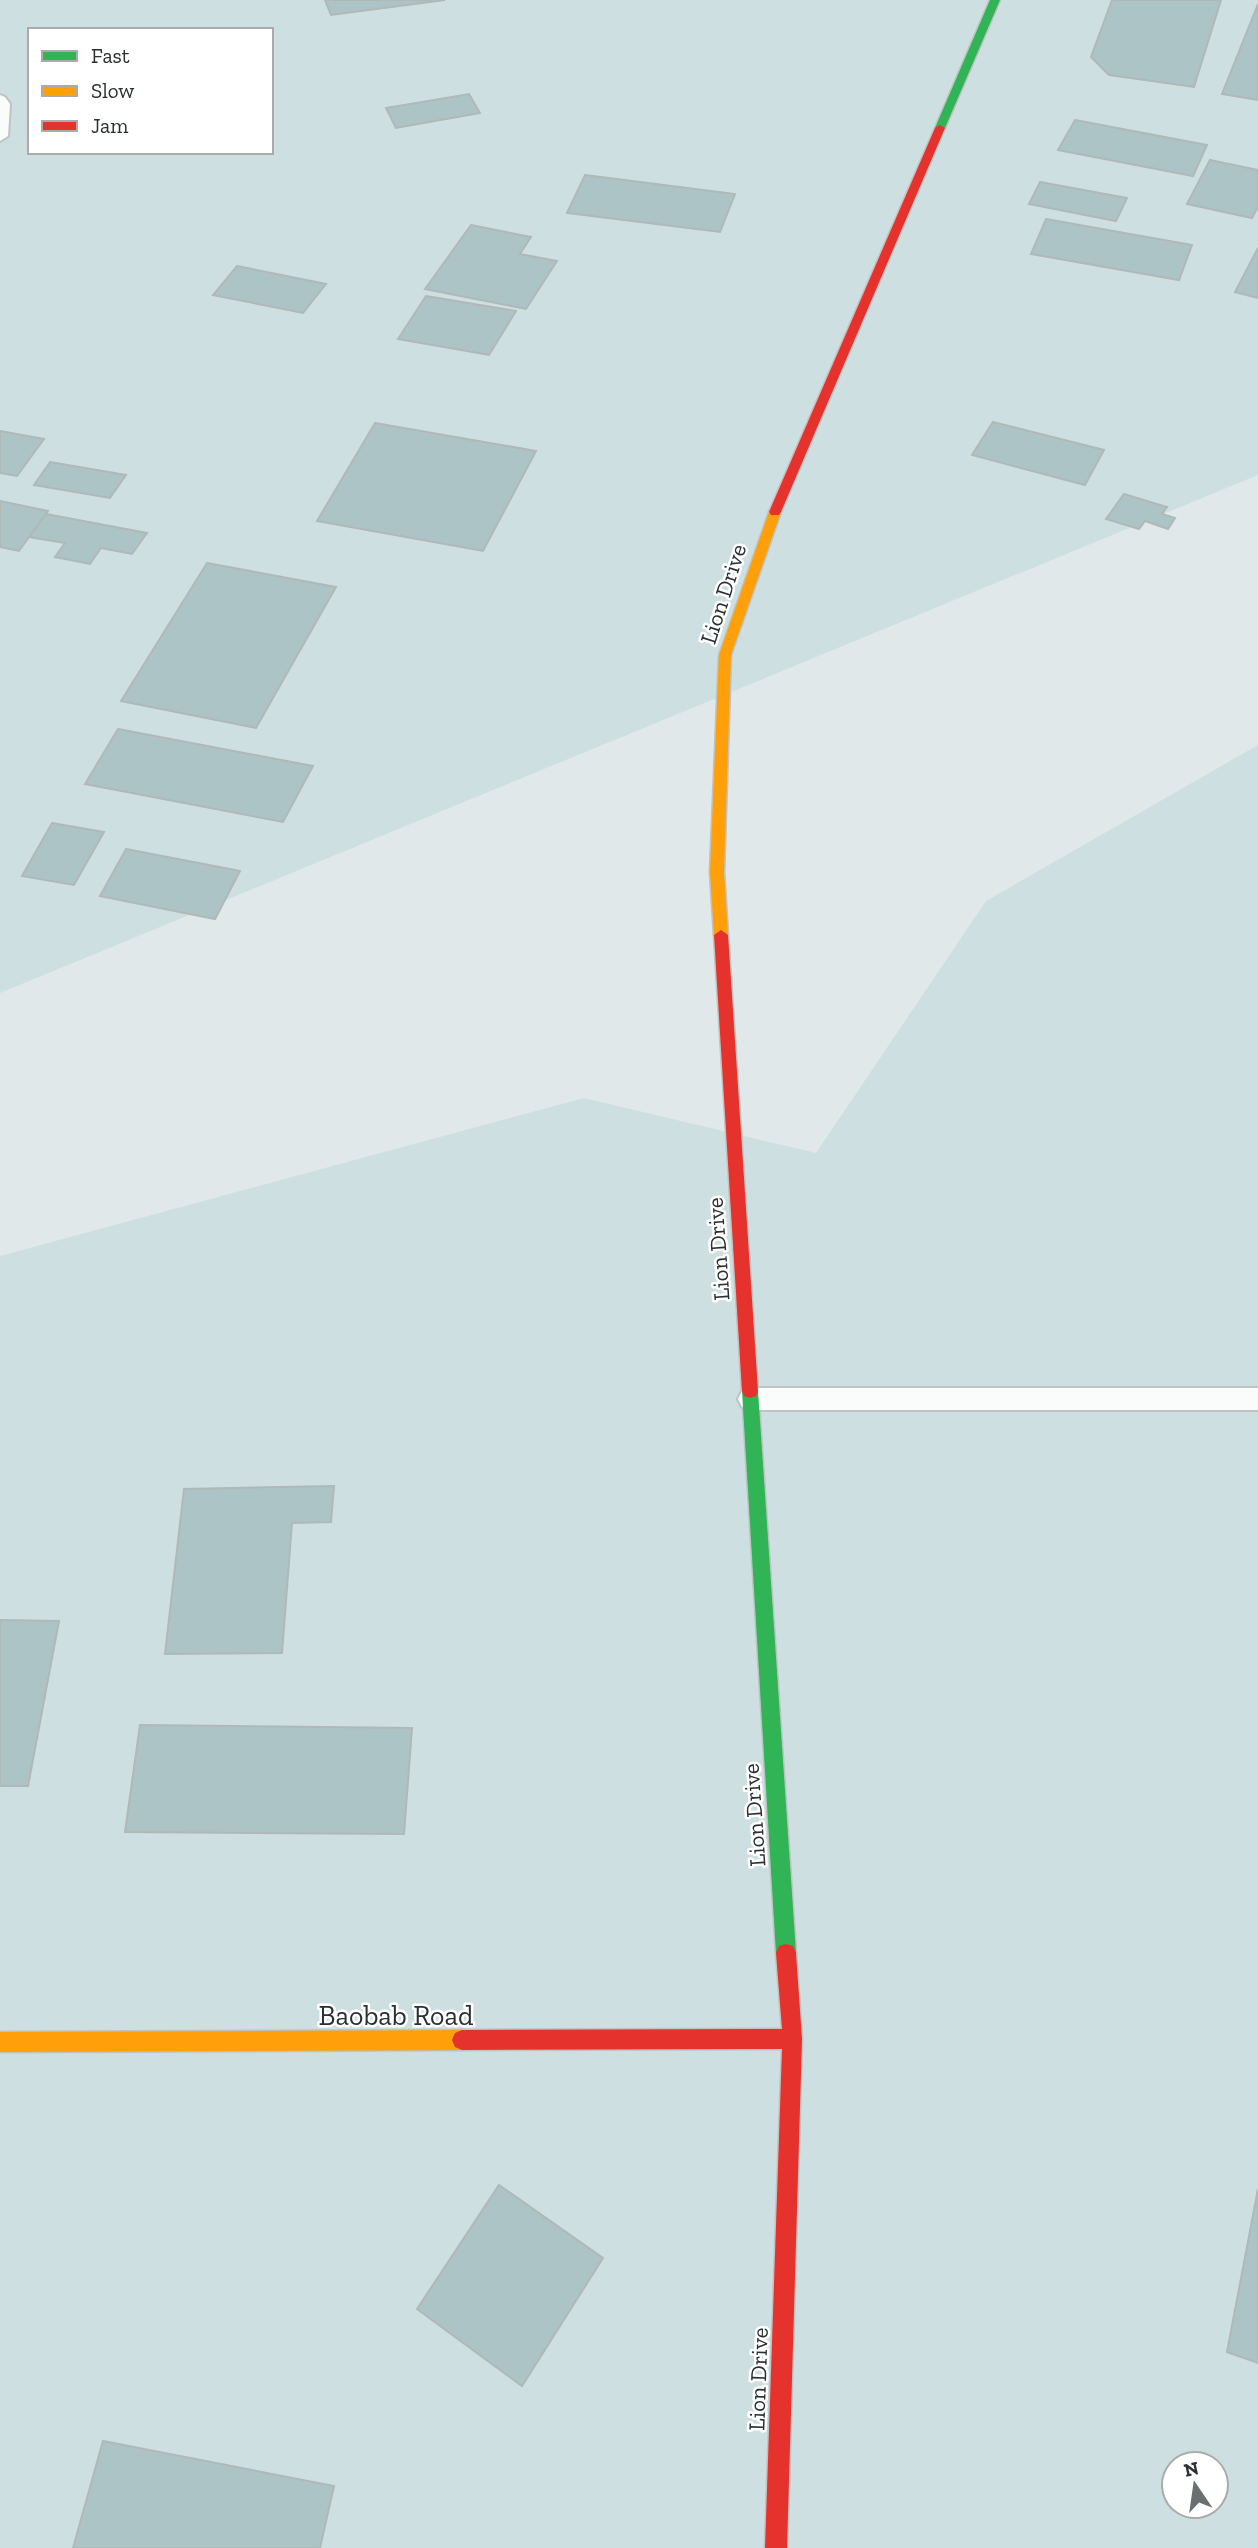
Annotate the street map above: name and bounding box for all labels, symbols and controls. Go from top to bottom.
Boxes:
legend [28,28,273,154]
text: Fast [91,43,130,68]
text: Slow [91,78,134,103]
text: Jam [91,113,128,138]
street label: Lion Drive [694,541,752,647]
street label: Lion Drive [700,1196,736,1302]
street label: Lion Drive [736,1762,772,1868]
street label: Baobab Road [319,1999,473,2032]
street label: Lion Drive [742,2327,774,2431]
north arrow [1160,2450,1230,2520]
text: N [1182,2456,1201,2482]

